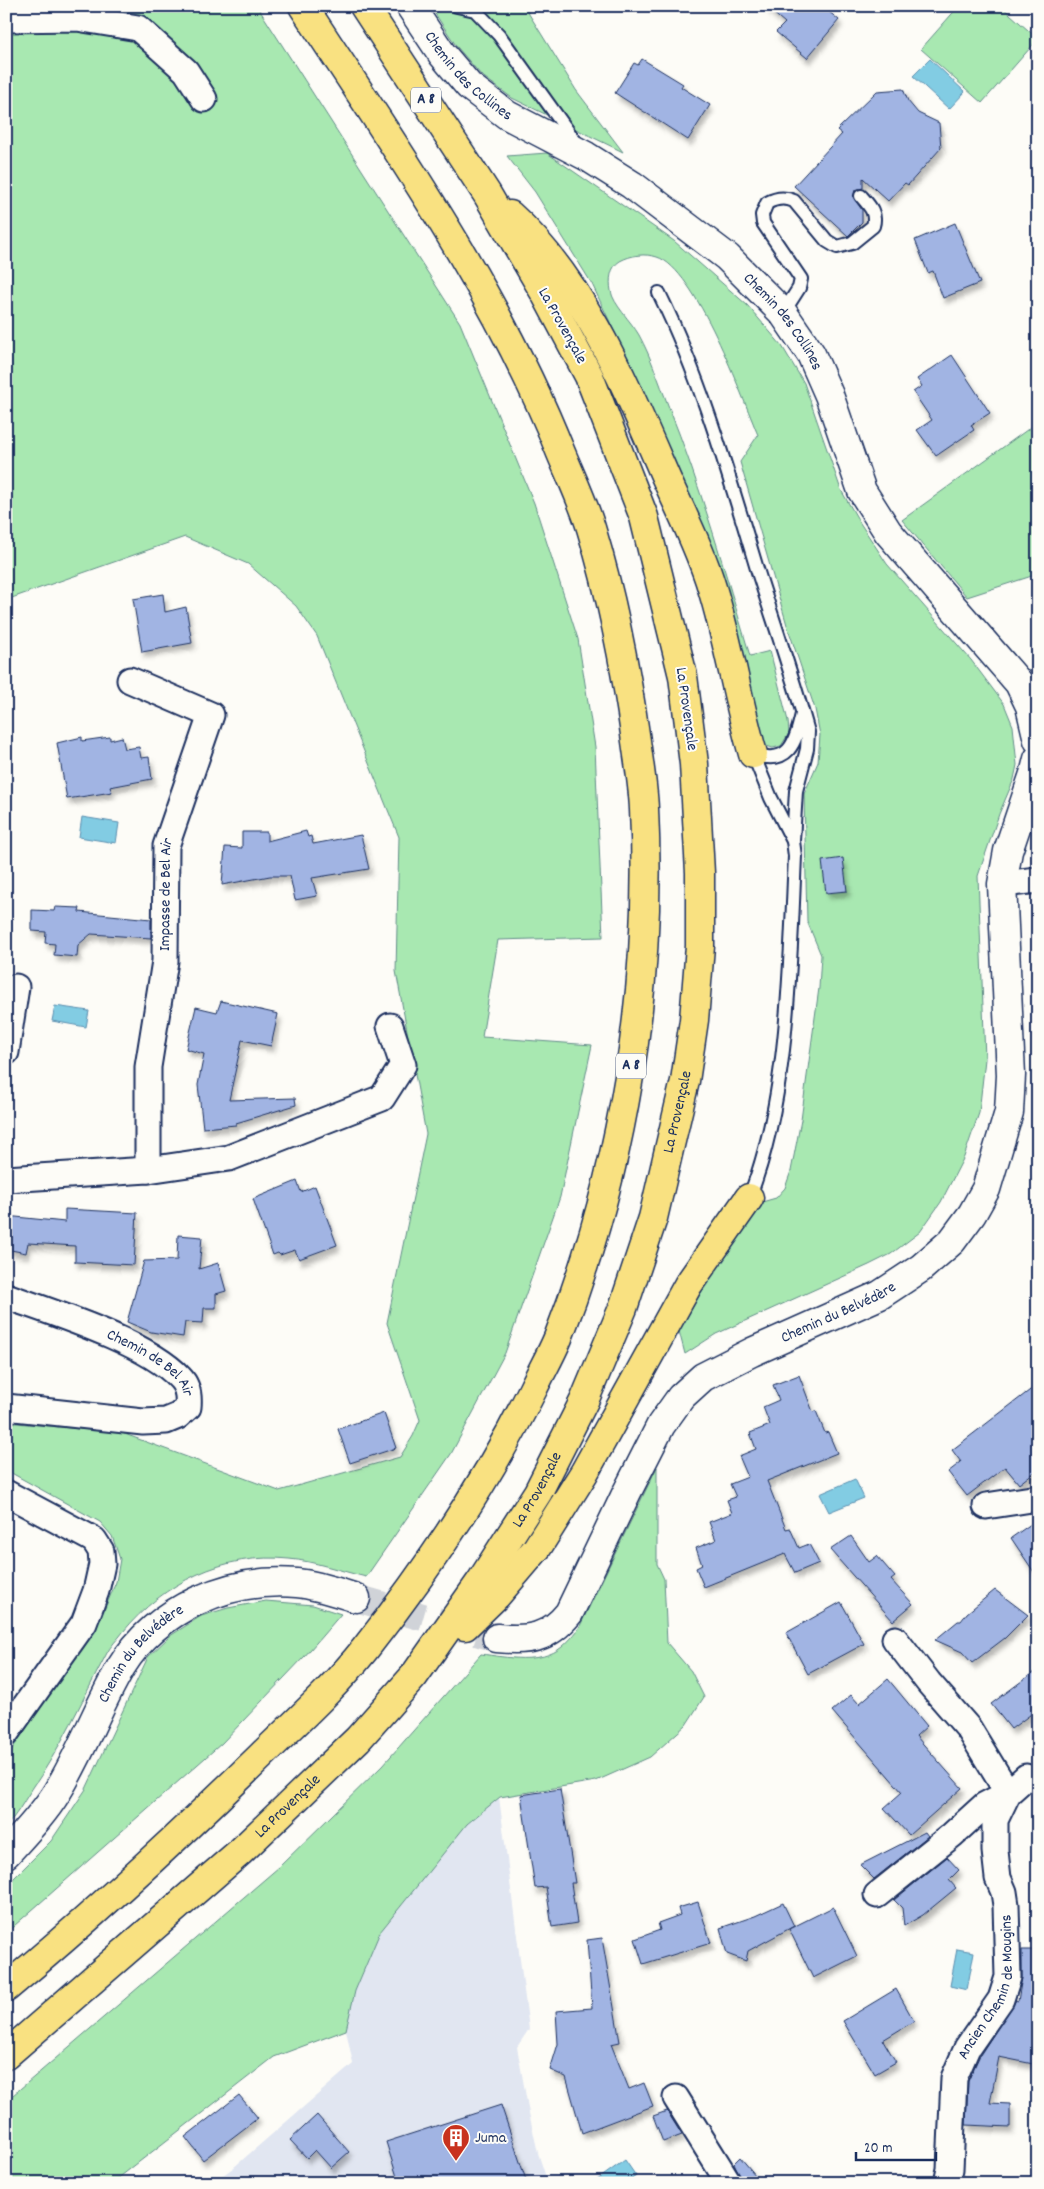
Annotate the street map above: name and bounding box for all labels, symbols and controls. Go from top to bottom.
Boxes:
street label: Chemin des Collines [418,27,516,127]
road number: A 8 [411,88,441,112]
street label: Chemin des Collines [738,268,828,374]
street label: La Provençale [532,284,592,368]
street label: La Provençale [669,666,703,752]
street label: Impasse de Bel Air [154,835,179,951]
road number: A 8 [616,1054,646,1078]
street label: La Provençale [657,1069,698,1155]
street label: Chemin du Belvédère [777,1276,901,1349]
street label: Chemin de Bel Air [103,1323,199,1398]
street label: La Provençale [507,1448,568,1532]
street label: Chemin du Belvédère [92,1599,188,1707]
street label: La Provençale [250,1769,326,1844]
street label: Ancien Chemin de Mougins [952,1914,1020,2063]
building icon: Juma [441,2123,471,2162]
place label: Juma [475,2127,507,2150]
scale bar [856,2129,936,2161]
text: 20 m [864,2138,892,2160]

